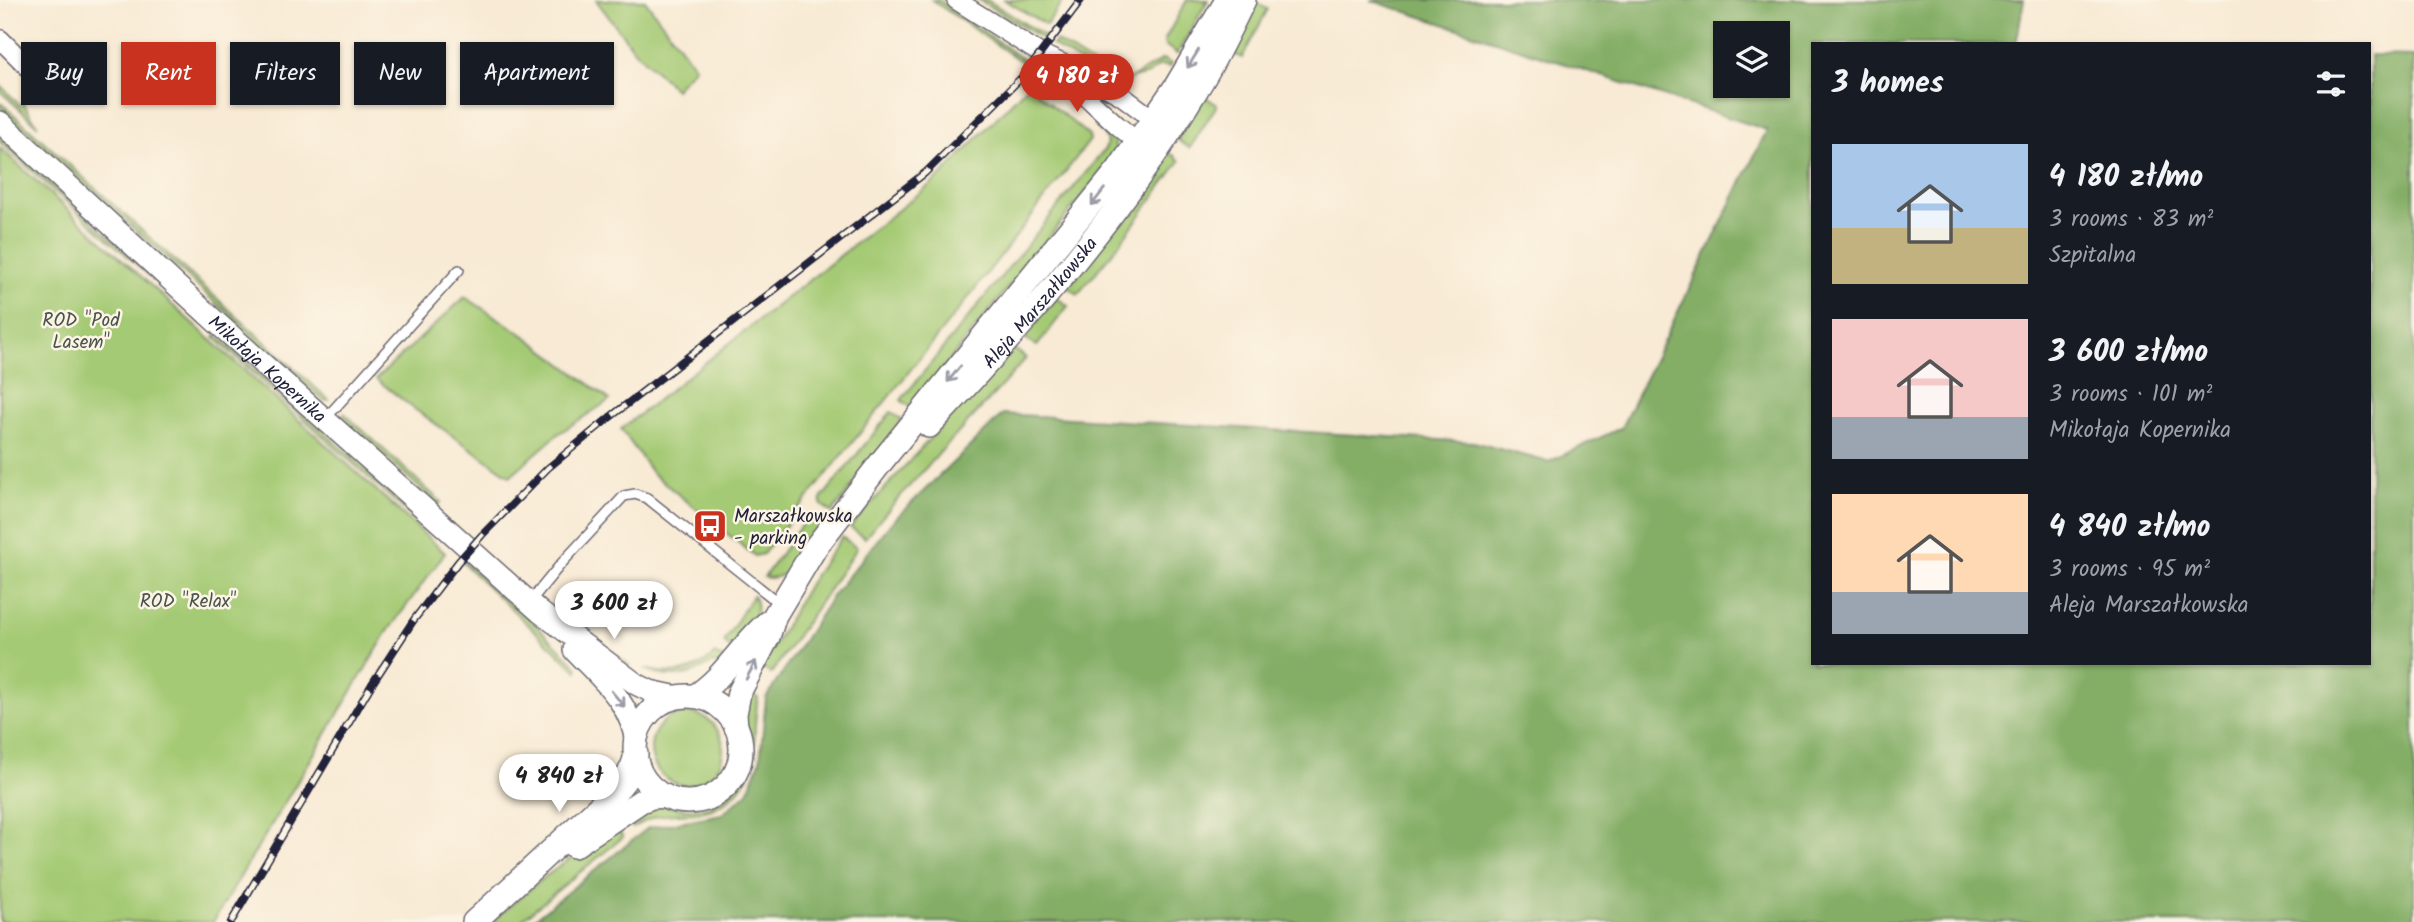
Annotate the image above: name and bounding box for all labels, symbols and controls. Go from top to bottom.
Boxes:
map controls [1713,21,1790,98]
button: layers [1713,21,1790,98]
chip: Buy [21,42,107,105]
chip: Rent [121,42,216,105]
chip: Filters [230,42,340,105]
chip: New [354,42,446,105]
chip: Apartment [460,42,614,105]
one-way arrow [1185,49,1200,68]
pin: 4 180 zł [1005,54,1149,114]
text: 4 180 zł [1036,59,1118,95]
text: 3 homes [1832,60,1944,108]
icon: filters [2312,65,2350,103]
text: 4 180 zł/mo [2049,154,2203,202]
icon: home [1888,172,1972,256]
one-way arrow [1090,188,1105,206]
text: 3 rooms · 83 m² [2049,202,2213,238]
street label: Aleja Marszałkowska [976,231,1106,376]
text: Szpitalna [2049,238,2136,274]
park label: ROD "Pod Lasem" [42,306,120,358]
street label: Mikołaja Kopernika [200,309,333,431]
text: 3 600 zł/mo [2049,329,2208,377]
icon: home [1888,347,1972,431]
one-way arrow [946,364,962,382]
text: 3 rooms · 101 m² [2049,377,2212,413]
text: Mikołaja Kopernika [2049,413,2231,449]
place label: Marszałkowska - parking [734,502,853,554]
text: 4 840 zł/mo [2049,504,2211,552]
bus stop icon: Marszałkowska - parking [691,507,729,545]
icon: home [1888,522,1972,606]
text: 3 rooms · 95 m² [2049,552,2210,588]
pin: 3 600 zł [542,582,686,641]
text: 3 600 zł [571,586,657,622]
park label: ROD "Relax" [140,587,236,617]
text: Aleja Marszałkowska [2049,588,2248,624]
one-way arrow [744,661,758,681]
one-way arrow [611,690,626,708]
pin: 4 840 zł [487,754,631,814]
text: 4 840 zł [515,759,603,795]

